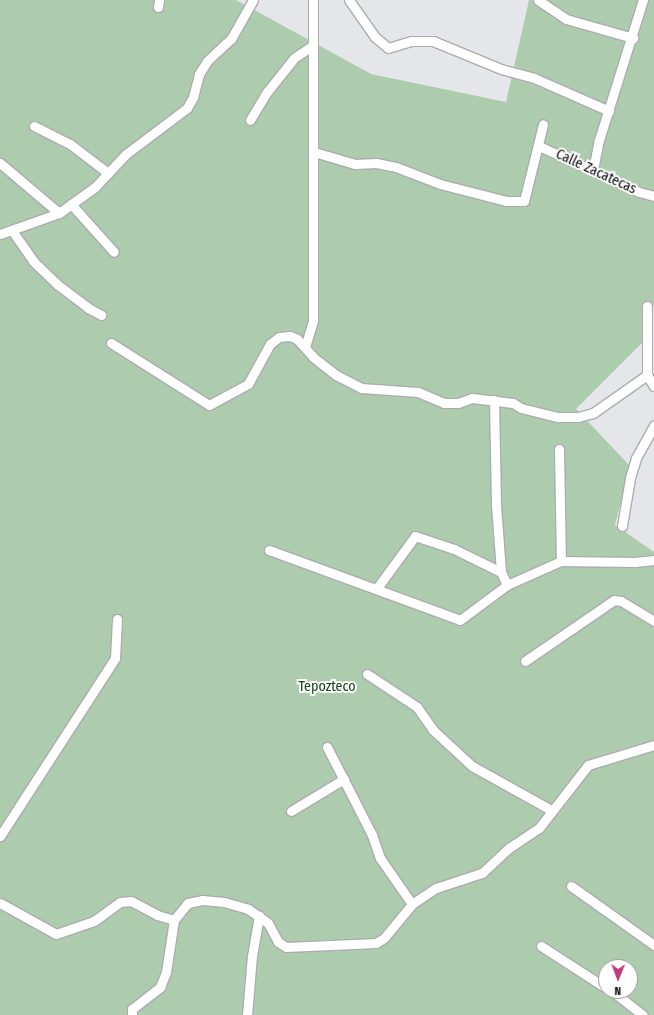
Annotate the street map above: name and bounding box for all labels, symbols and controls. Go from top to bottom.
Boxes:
street label: Calle Zacatecas [553,146,639,198]
park label: Tepozteco [298,679,356,695]
north arrow [598,959,638,999]
text: N [614,984,621,997]

